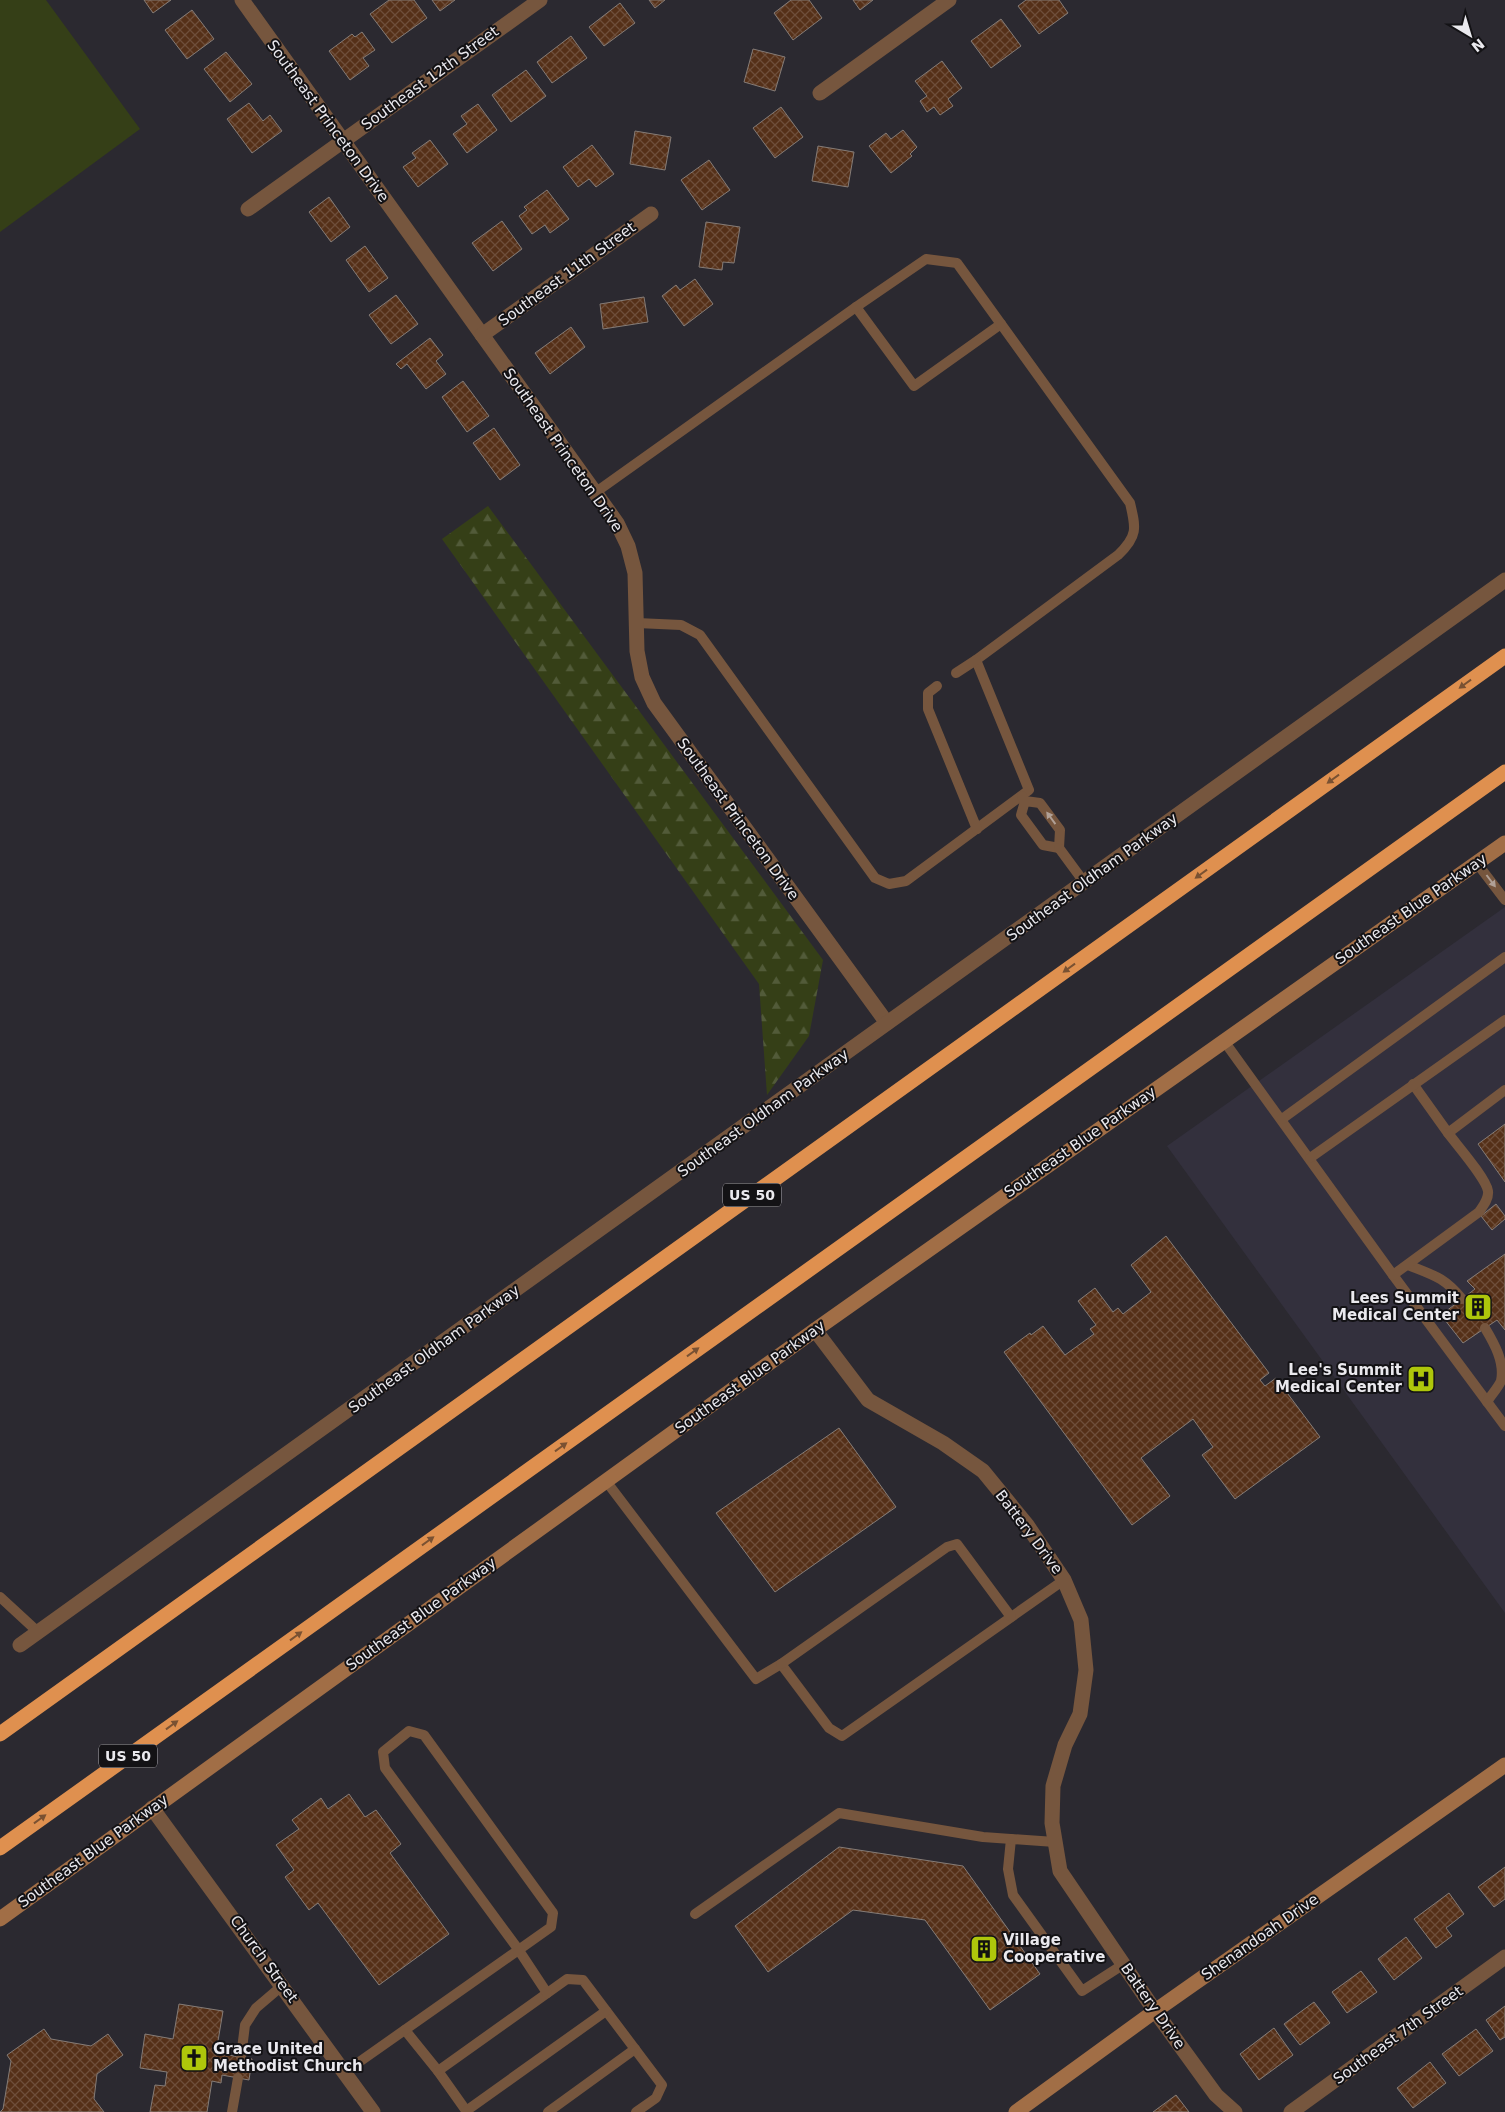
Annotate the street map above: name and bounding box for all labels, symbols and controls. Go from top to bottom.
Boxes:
north arrow [1445,10,1495,60]
street label: Southeast 12th Street [358,22,502,134]
text: N [1468,35,1488,55]
street label: Southeast Princeton Drive [263,36,393,206]
street label: Southeast 11th Street [495,218,639,330]
street label: Southeast Princeton Drive [499,365,627,535]
one-way arrow [1458,679,1472,689]
street label: Southeast Princeton Drive [673,734,803,904]
one-way arrow [1326,774,1340,784]
street label: Southeast Oldham Parkway [1003,809,1181,945]
one-way arrow [1046,811,1056,824]
street label: Southeast Blue Parkway [1332,850,1490,968]
one-way arrow [1195,868,1208,879]
one-way arrow [1485,874,1496,887]
one-way arrow [1062,963,1076,973]
street label: Southeast Oldham Parkway [674,1045,852,1181]
street label: Southeast Blue Parkway [1001,1083,1159,1201]
road number: US 50 [723,1184,781,1206]
street label: Southeast Oldham Parkway [345,1281,523,1417]
place label: Lees Summit Medical Center [1332,1289,1460,1324]
building icon: Lees Summit Medical Center [1463,1292,1493,1322]
street label: Southeast Blue Parkway [671,1316,829,1438]
one-way arrow [686,1347,699,1358]
place label: Lee's Summit Medical Center [1275,1361,1403,1396]
hospital icon: Lee's Summit Medical Center [1406,1364,1436,1394]
one-way arrow [554,1442,568,1452]
street label: Battery Drive [992,1487,1066,1577]
one-way arrow [422,1537,435,1547]
street label: Southeast Blue Parkway [342,1553,500,1675]
one-way arrow [289,1631,303,1641]
one-way arrow [165,1720,179,1730]
road number: US 50 [99,1744,157,1768]
street label: Southeast Blue Parkway [14,1790,172,1912]
one-way arrow [33,1814,46,1825]
street label: Shenandoah Drive [1198,1890,1322,1984]
street label: Church Street [226,1912,302,2006]
place label: Village Cooperative [1003,1931,1105,1966]
building icon: Village Cooperative [969,1934,999,1964]
street label: Battery Drive [1117,1960,1189,2052]
street label: Southeast 7th Street [1330,1982,1466,2088]
place label: Grace United Methodist Church [213,2040,363,2075]
church icon: Grace United Methodist Church [179,2043,209,2073]

